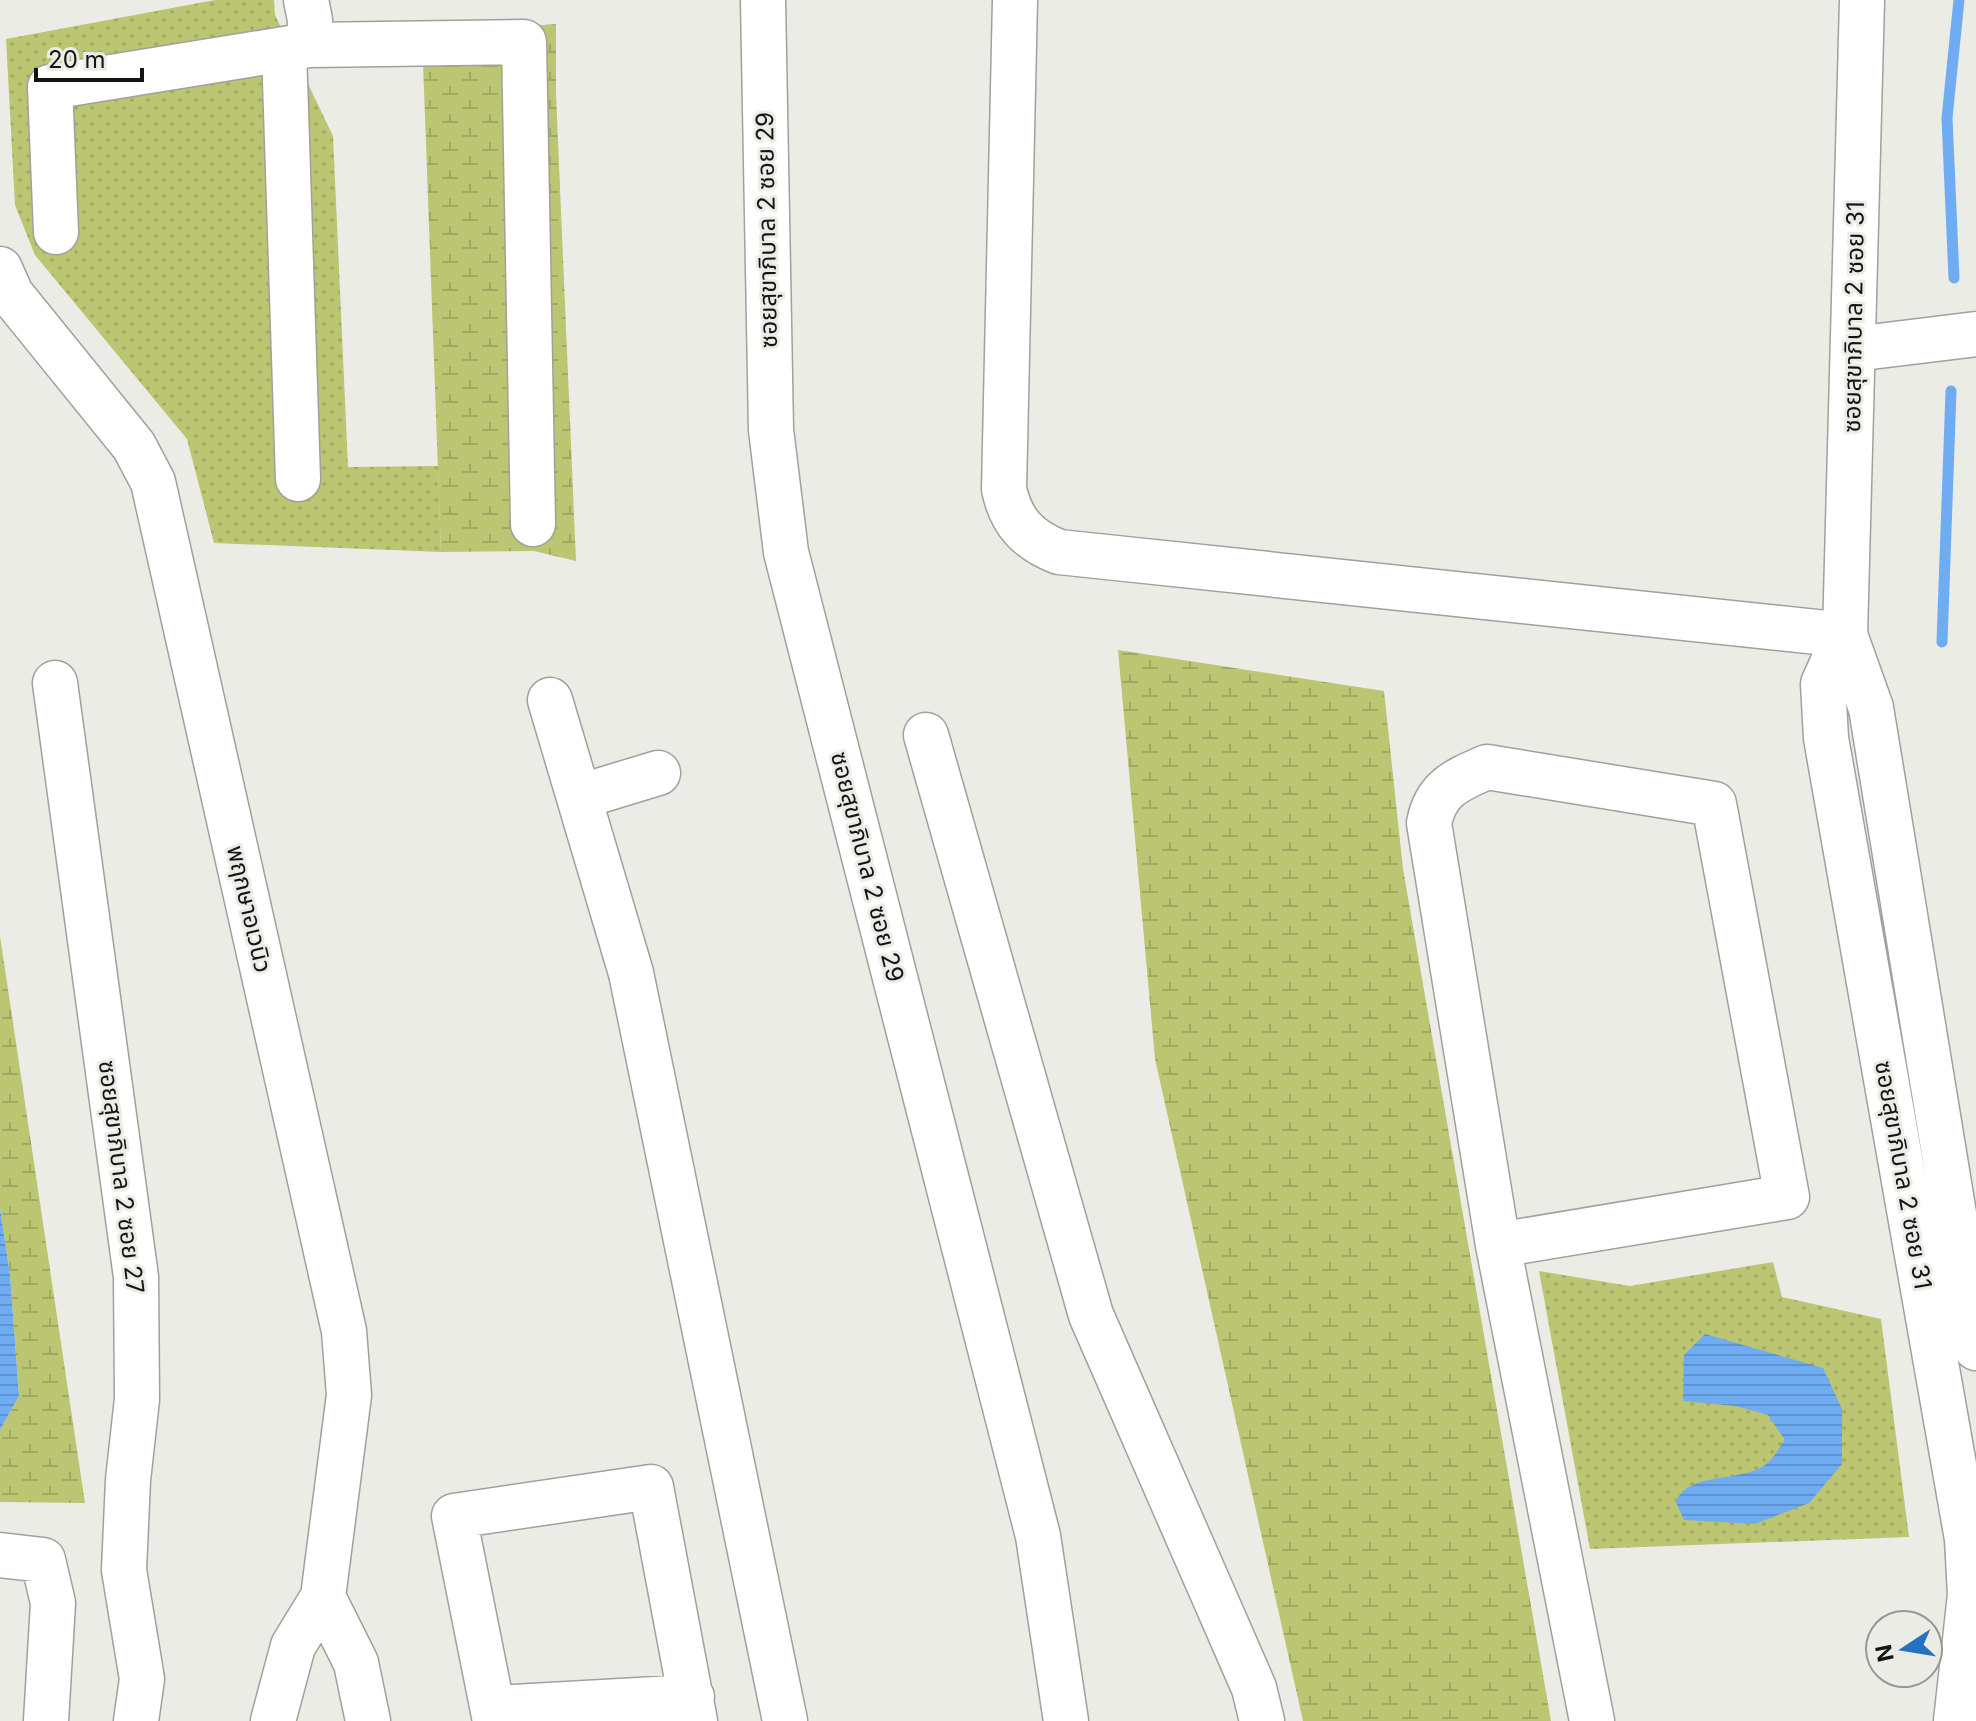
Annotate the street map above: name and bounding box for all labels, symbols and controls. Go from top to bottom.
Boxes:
scale bar [36,32,142,82]
text: 20 m [48,45,106,74]
street label: ซอยสุขาภิบาล 2 ซอย 29 [750,112,784,348]
street label: ซอยสุขาภิบาล 2 ซอย 31 [1837,201,1871,433]
street label: ซอยสุขาภิบาล 2 ซอย 29 [824,749,910,985]
street label: พฤกษาอเวนิว [221,842,278,975]
street label: ซอยสุขาภิบาล 2 ซอย 27 [92,1059,150,1295]
street label: ซอยสุขาภิบาล 2 ซอย 31 [1868,1059,1938,1291]
north arrow [1864,1609,1944,1689]
text: N [1870,1642,1899,1664]

